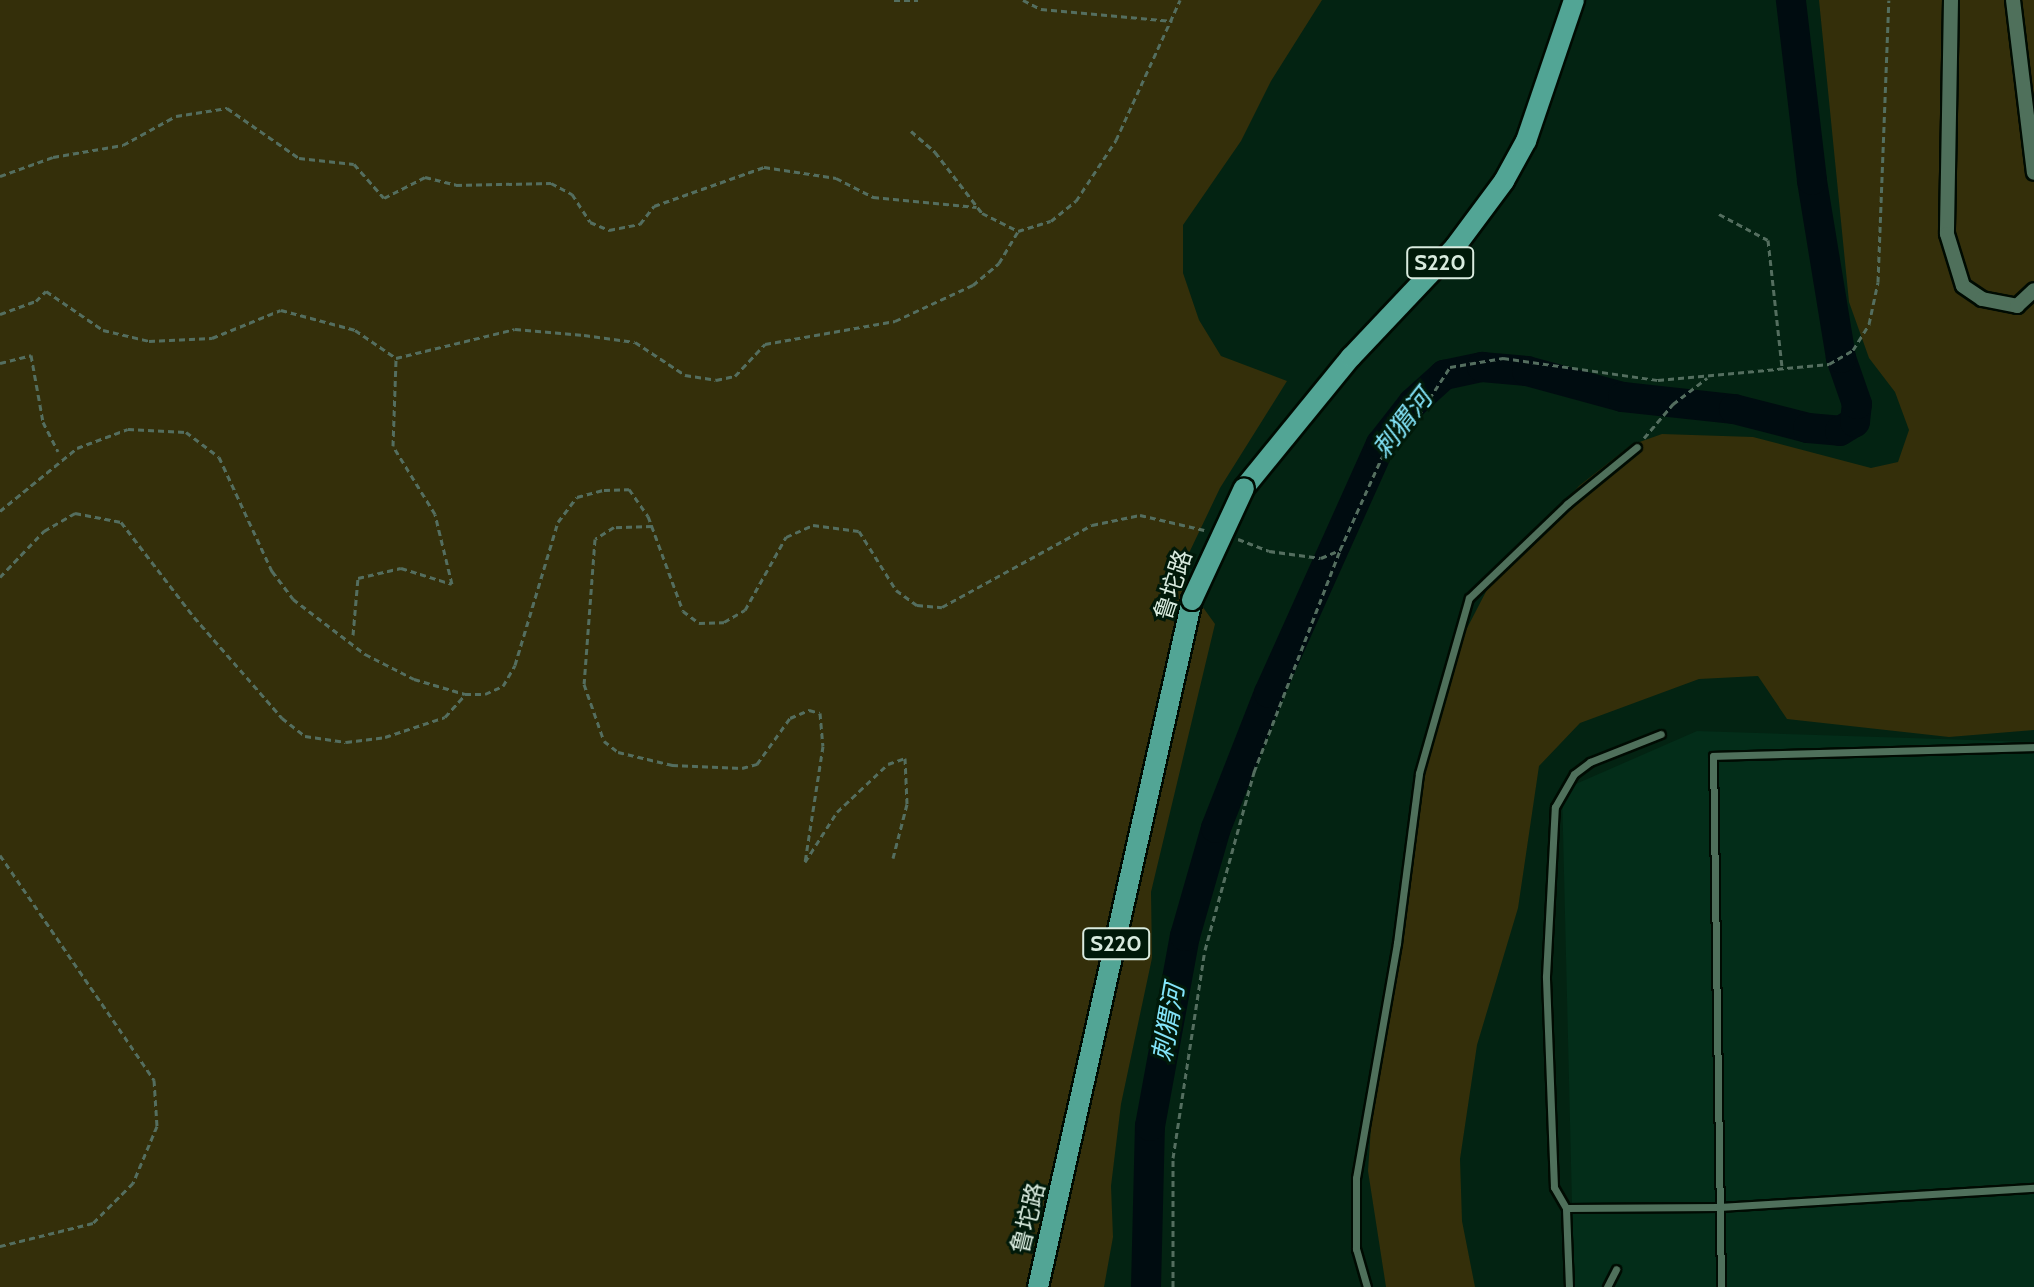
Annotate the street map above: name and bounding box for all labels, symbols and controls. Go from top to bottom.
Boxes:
road number: S220 [1406,245,1474,281]
water label: 刺猬河 [1367,384,1439,464]
street label: 鲁坨路 [1148,546,1198,624]
road number: S220 [1082,926,1150,962]
water label: 刺猬河 [1147,982,1191,1064]
street label: 鲁坨路 [1005,1180,1051,1256]

